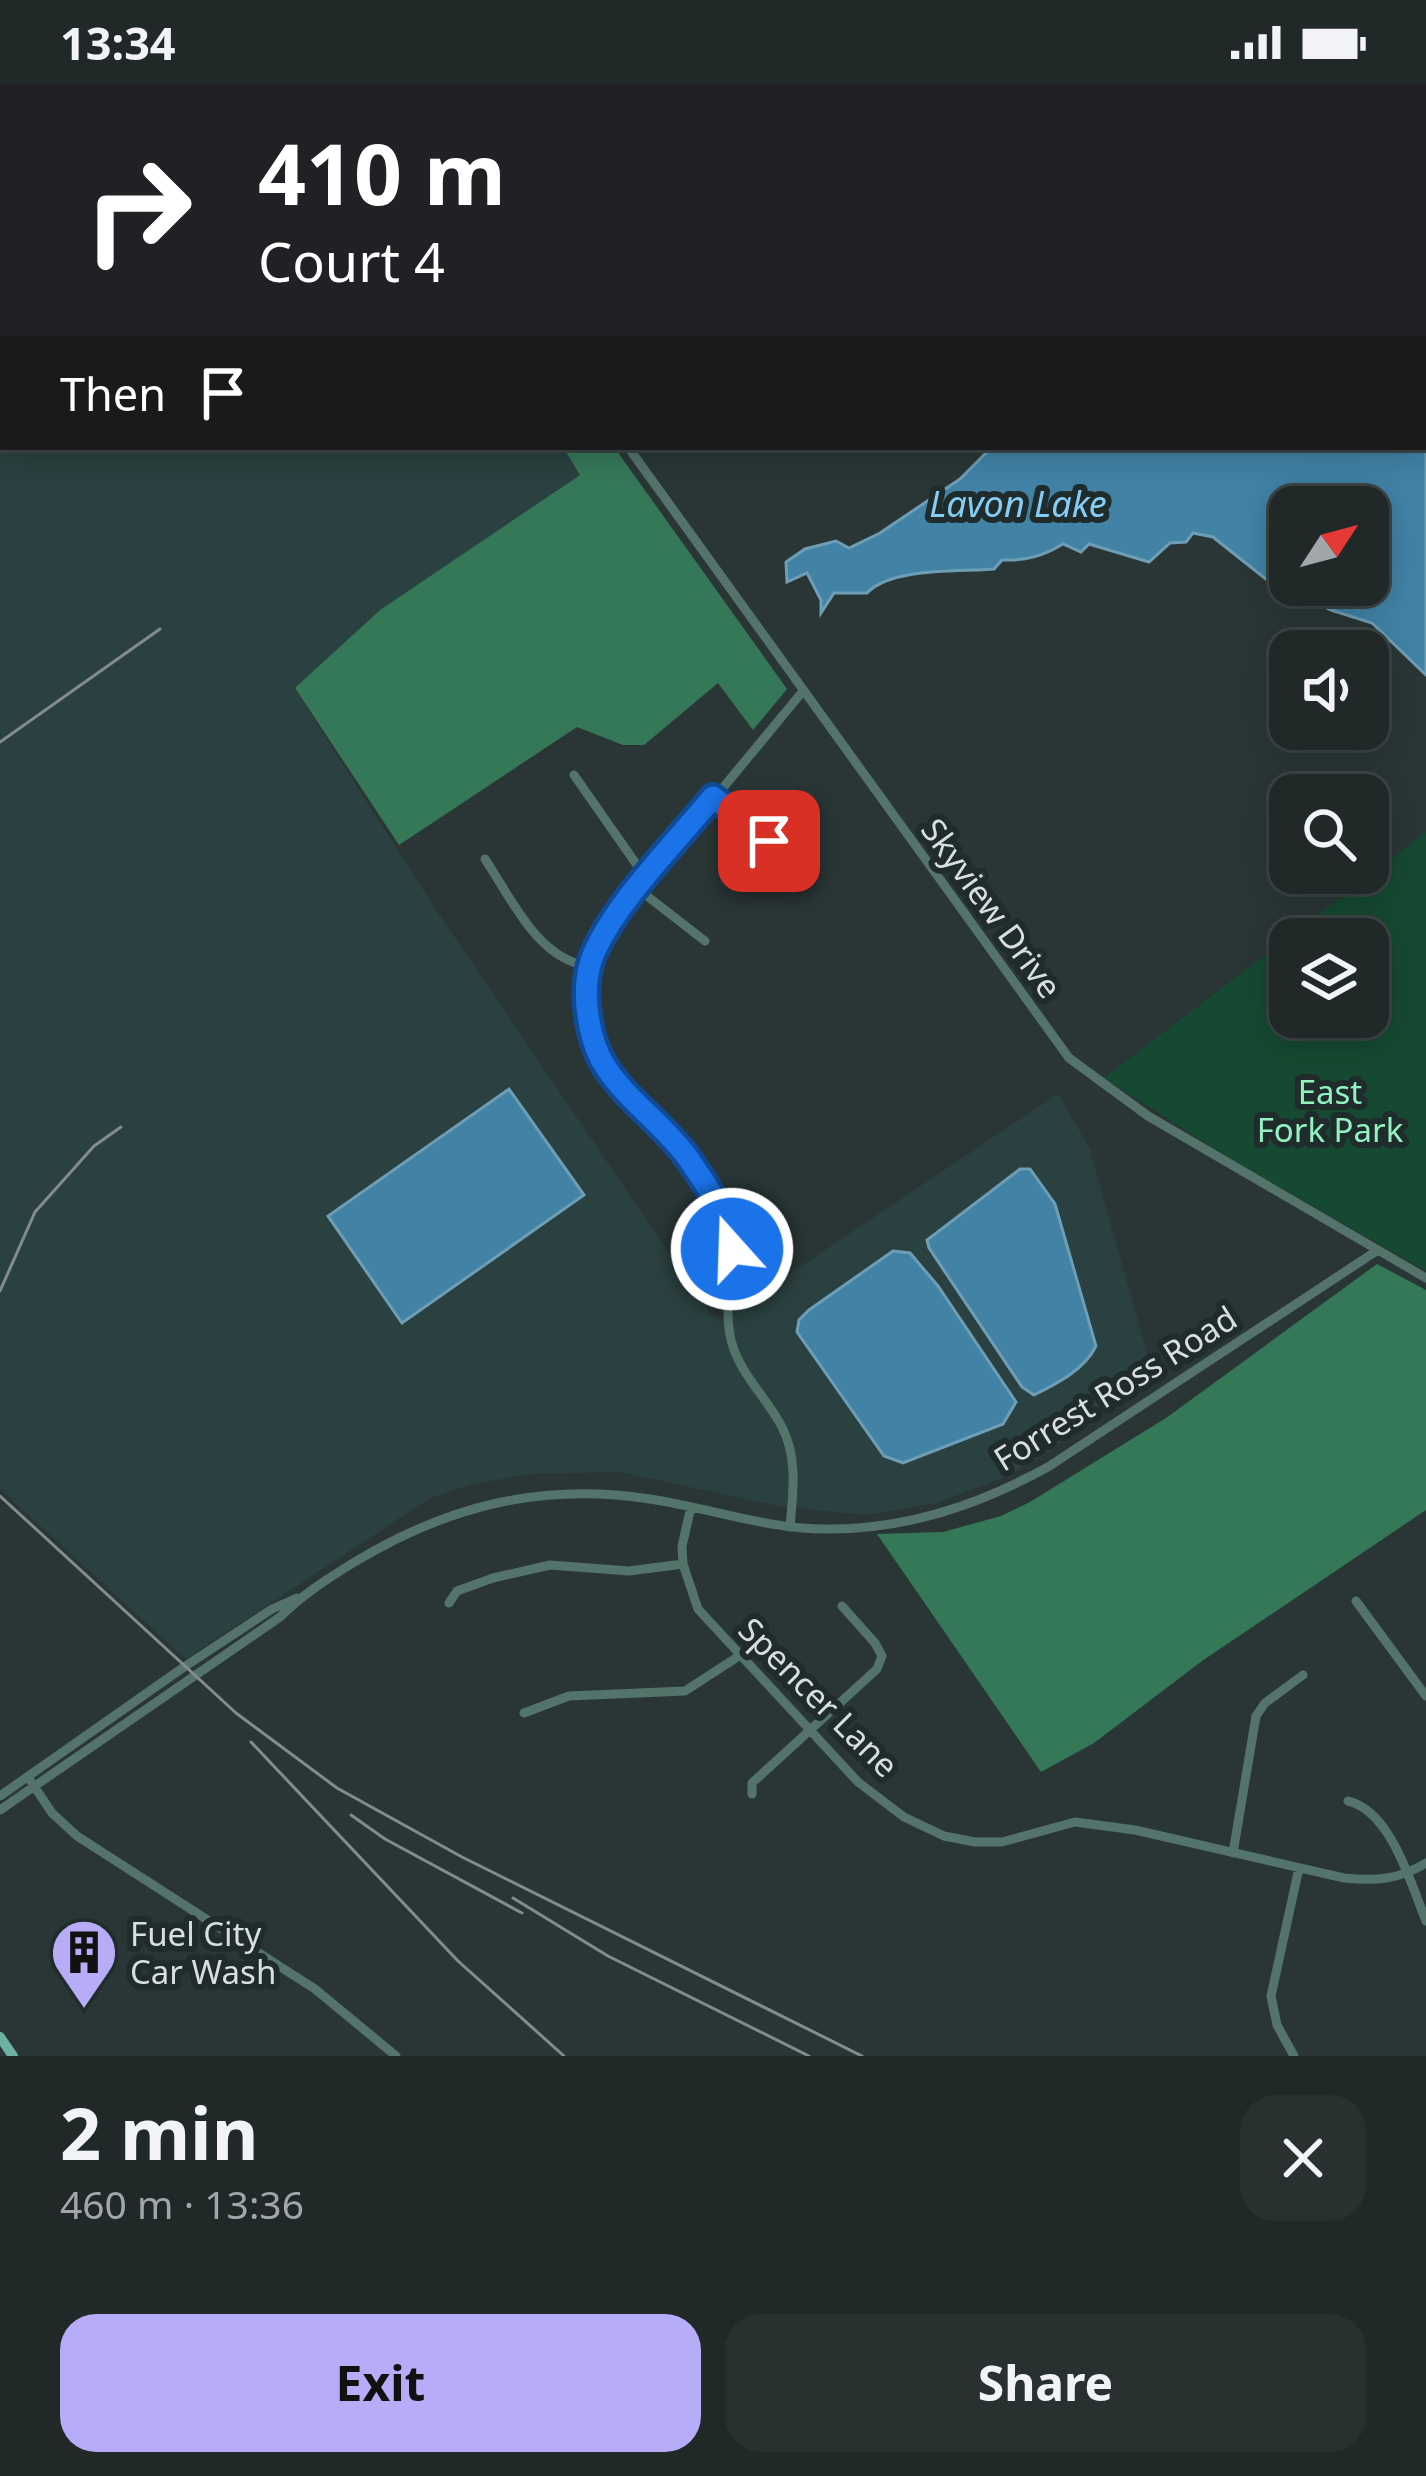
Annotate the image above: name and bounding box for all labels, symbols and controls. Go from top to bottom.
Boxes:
text: 13:34 [60,12,176,73]
text: 410 m [258,115,506,230]
icon: right [60,132,216,288]
text: Court 4 [258,224,445,298]
icon: arrive [190,360,256,426]
text: Then [60,363,166,424]
water label: Lavon Lake [929,479,1107,528]
north arrow [1269,486,1389,606]
map controls [1269,486,1389,1038]
button: sound [1269,630,1389,750]
button: search [1269,774,1389,894]
pin [718,790,820,892]
icon: arrive [736,808,802,874]
street label: Skyview Drive [912,809,1072,1007]
button: layers [1269,918,1389,1038]
park label: East Fork Park [1257,1069,1404,1152]
position arrow [669,1186,795,1312]
street label: Forrest Ross Road [985,1295,1245,1481]
street label: Spencer Lane [729,1607,909,1787]
place label: Fuel City Car Wash [130,1911,276,1994]
building icon: Fuel City Car Wash [49,1917,119,2011]
text: 2 min [60,2083,258,2181]
button: close [1240,2095,1366,2221]
text: 460 m · 13:36 [60,2177,304,2230]
button: Exit [60,2314,701,2452]
button: Share [725,2314,1366,2452]

